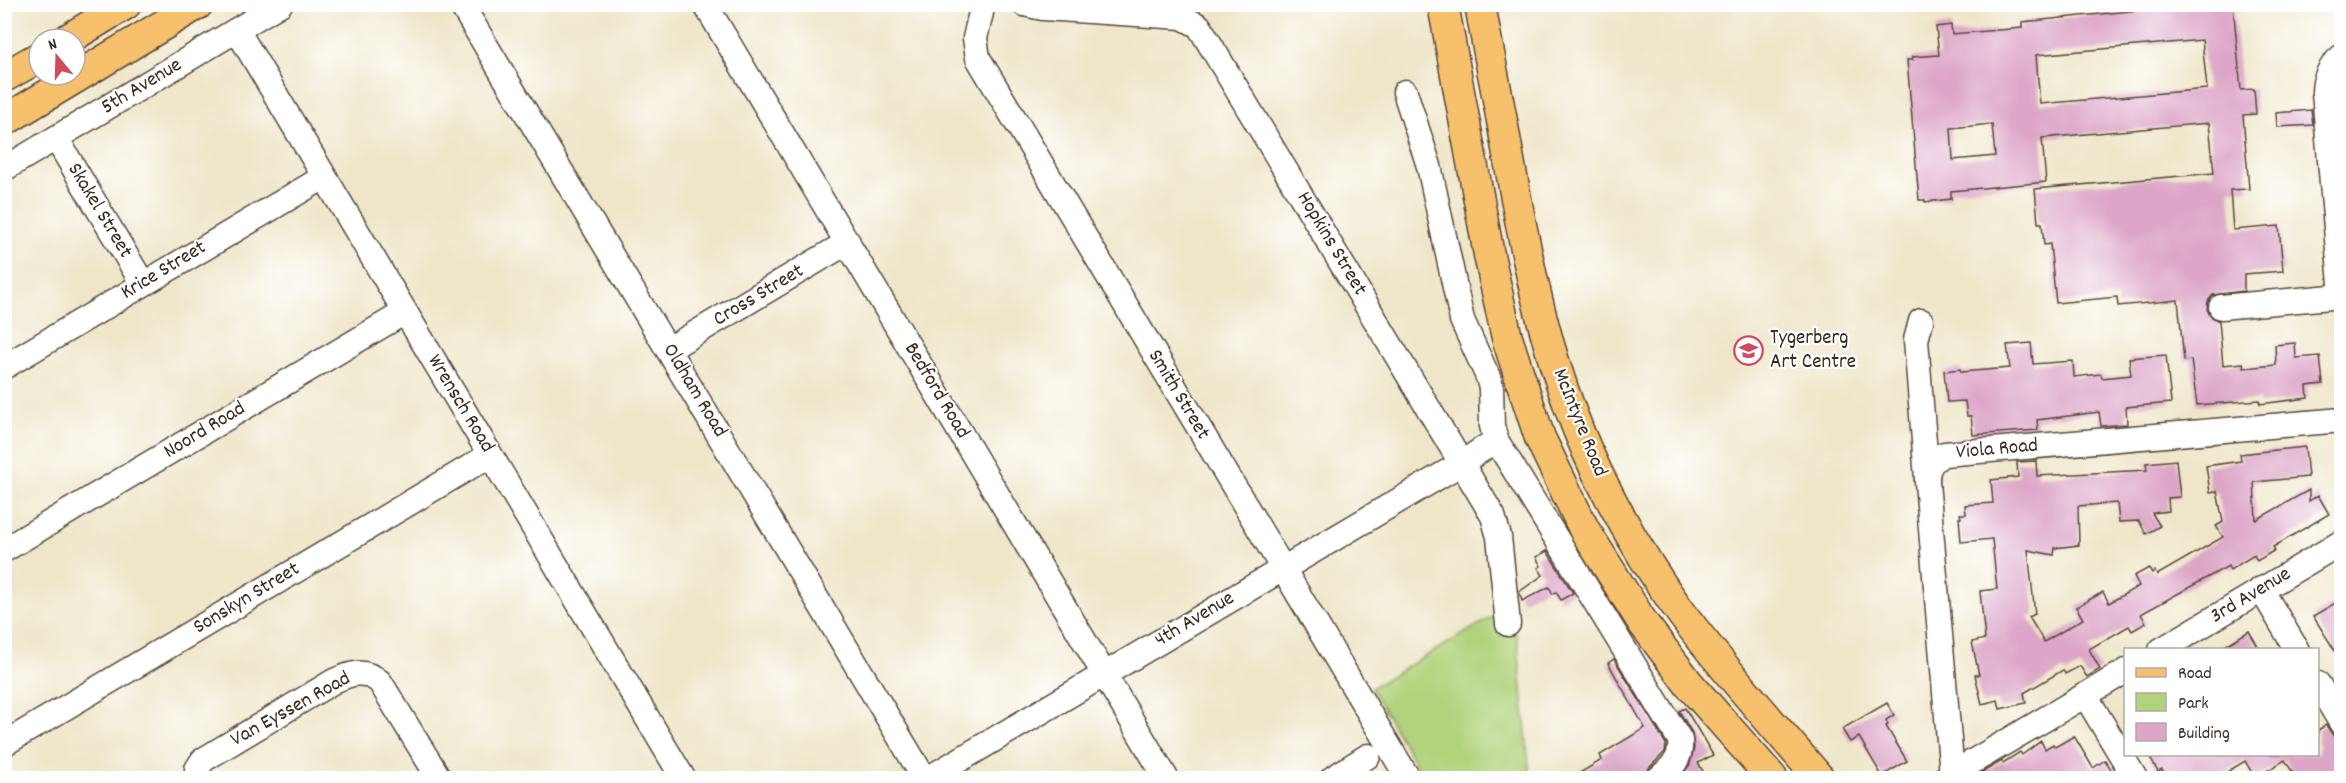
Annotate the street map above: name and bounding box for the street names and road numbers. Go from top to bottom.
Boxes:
street label: 5th Avenue [96,51,188,123]
street label: Skakel Street [59,158,139,265]
street label: Hopkins Street [1288,186,1374,302]
street label: Krice Street [116,234,213,308]
street label: Cross Street [708,257,810,335]
street label: Bedford Road [895,337,977,445]
street label: Oldham Road [654,338,734,444]
street label: Smith Street [1139,344,1217,446]
street label: Wrensch Road [419,349,501,459]
street label: McIntyre Road [1544,364,1614,482]
street label: Noord Road [158,395,252,467]
street label: Viola Road [1955,431,2039,469]
street label: Sonskyn Street [188,555,306,643]
street label: 3rd Avenue [2205,560,2297,632]
street label: 4th Avenue [1149,584,1241,656]
street label: Van Eyssen Road [225,665,357,755]

